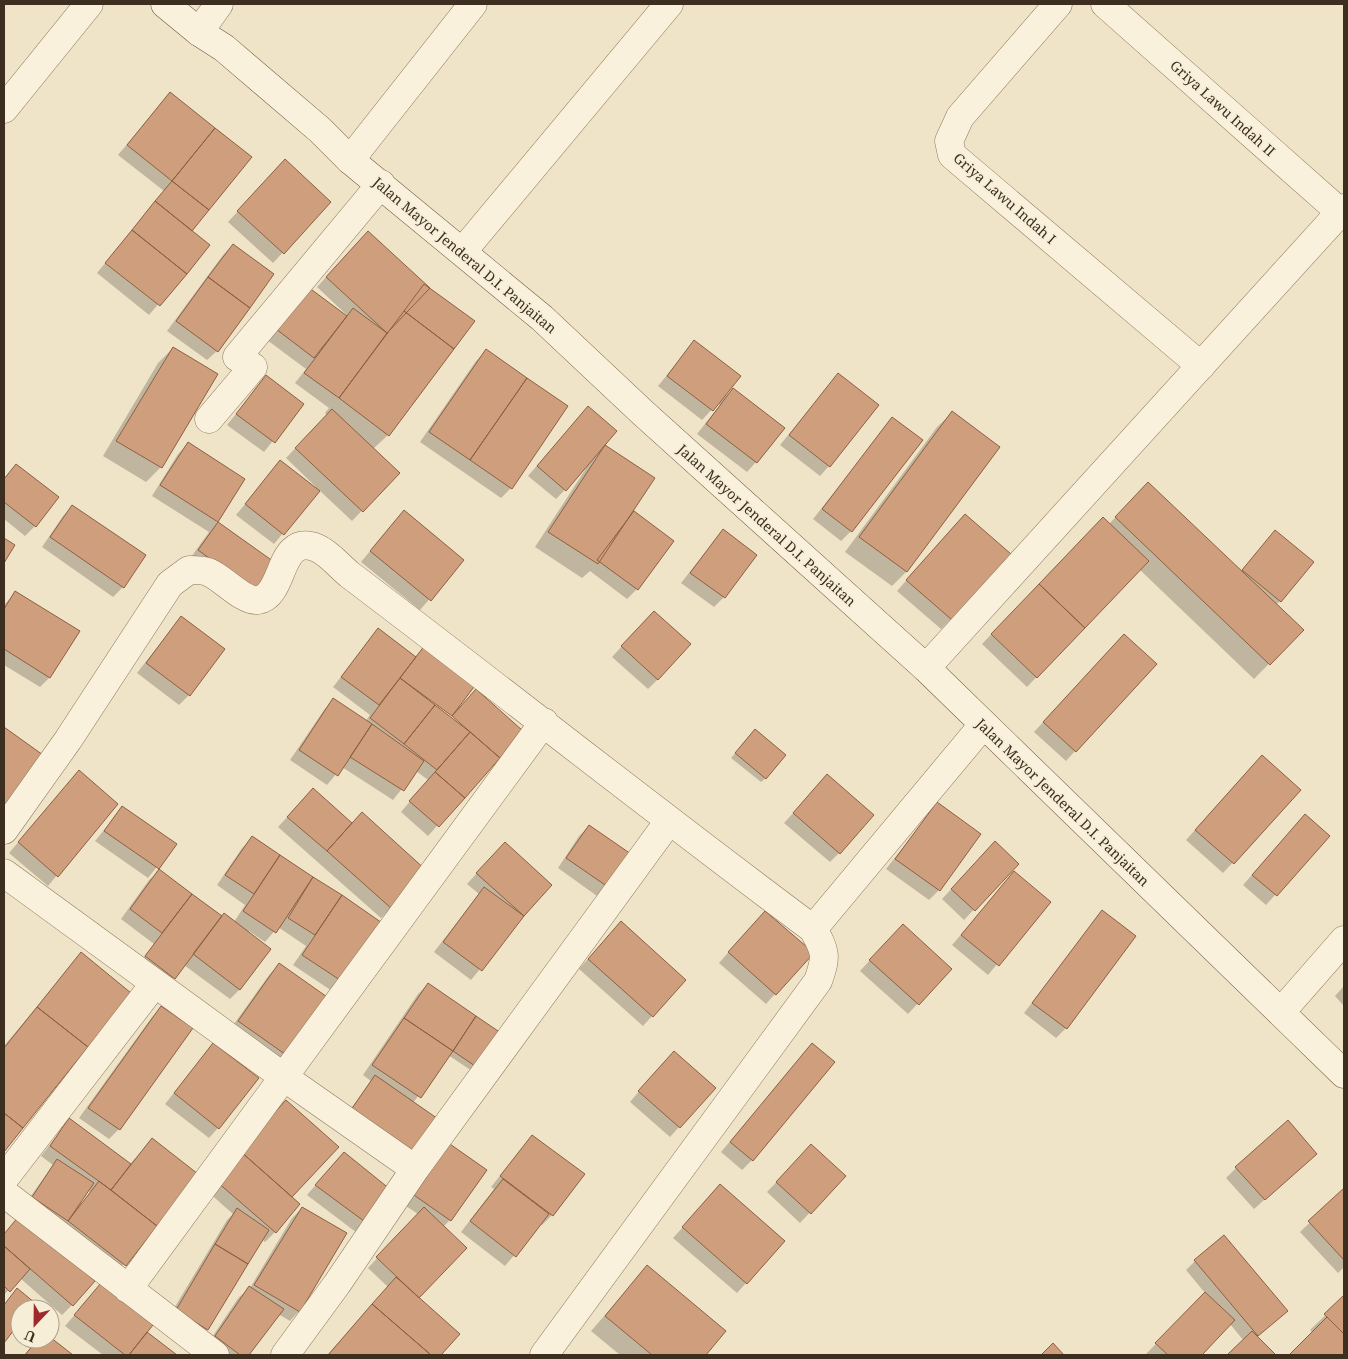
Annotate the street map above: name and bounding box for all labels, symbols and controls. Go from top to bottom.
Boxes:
street label: Griya Lawu Indah II [1166,56,1280,160]
street label: Griya Lawu Indah I [950,148,1060,248]
street label: Jalan Mayor Jenderal D.I. Panjaitan [369,172,561,337]
street label: Jalan Mayor Jenderal D.I. Panjaitan [673,439,860,610]
street label: Jalan Mayor Jenderal D.I. Panjaitan [972,713,1154,890]
north arrow [10,1299,60,1349]
text: U [21,1326,38,1347]

